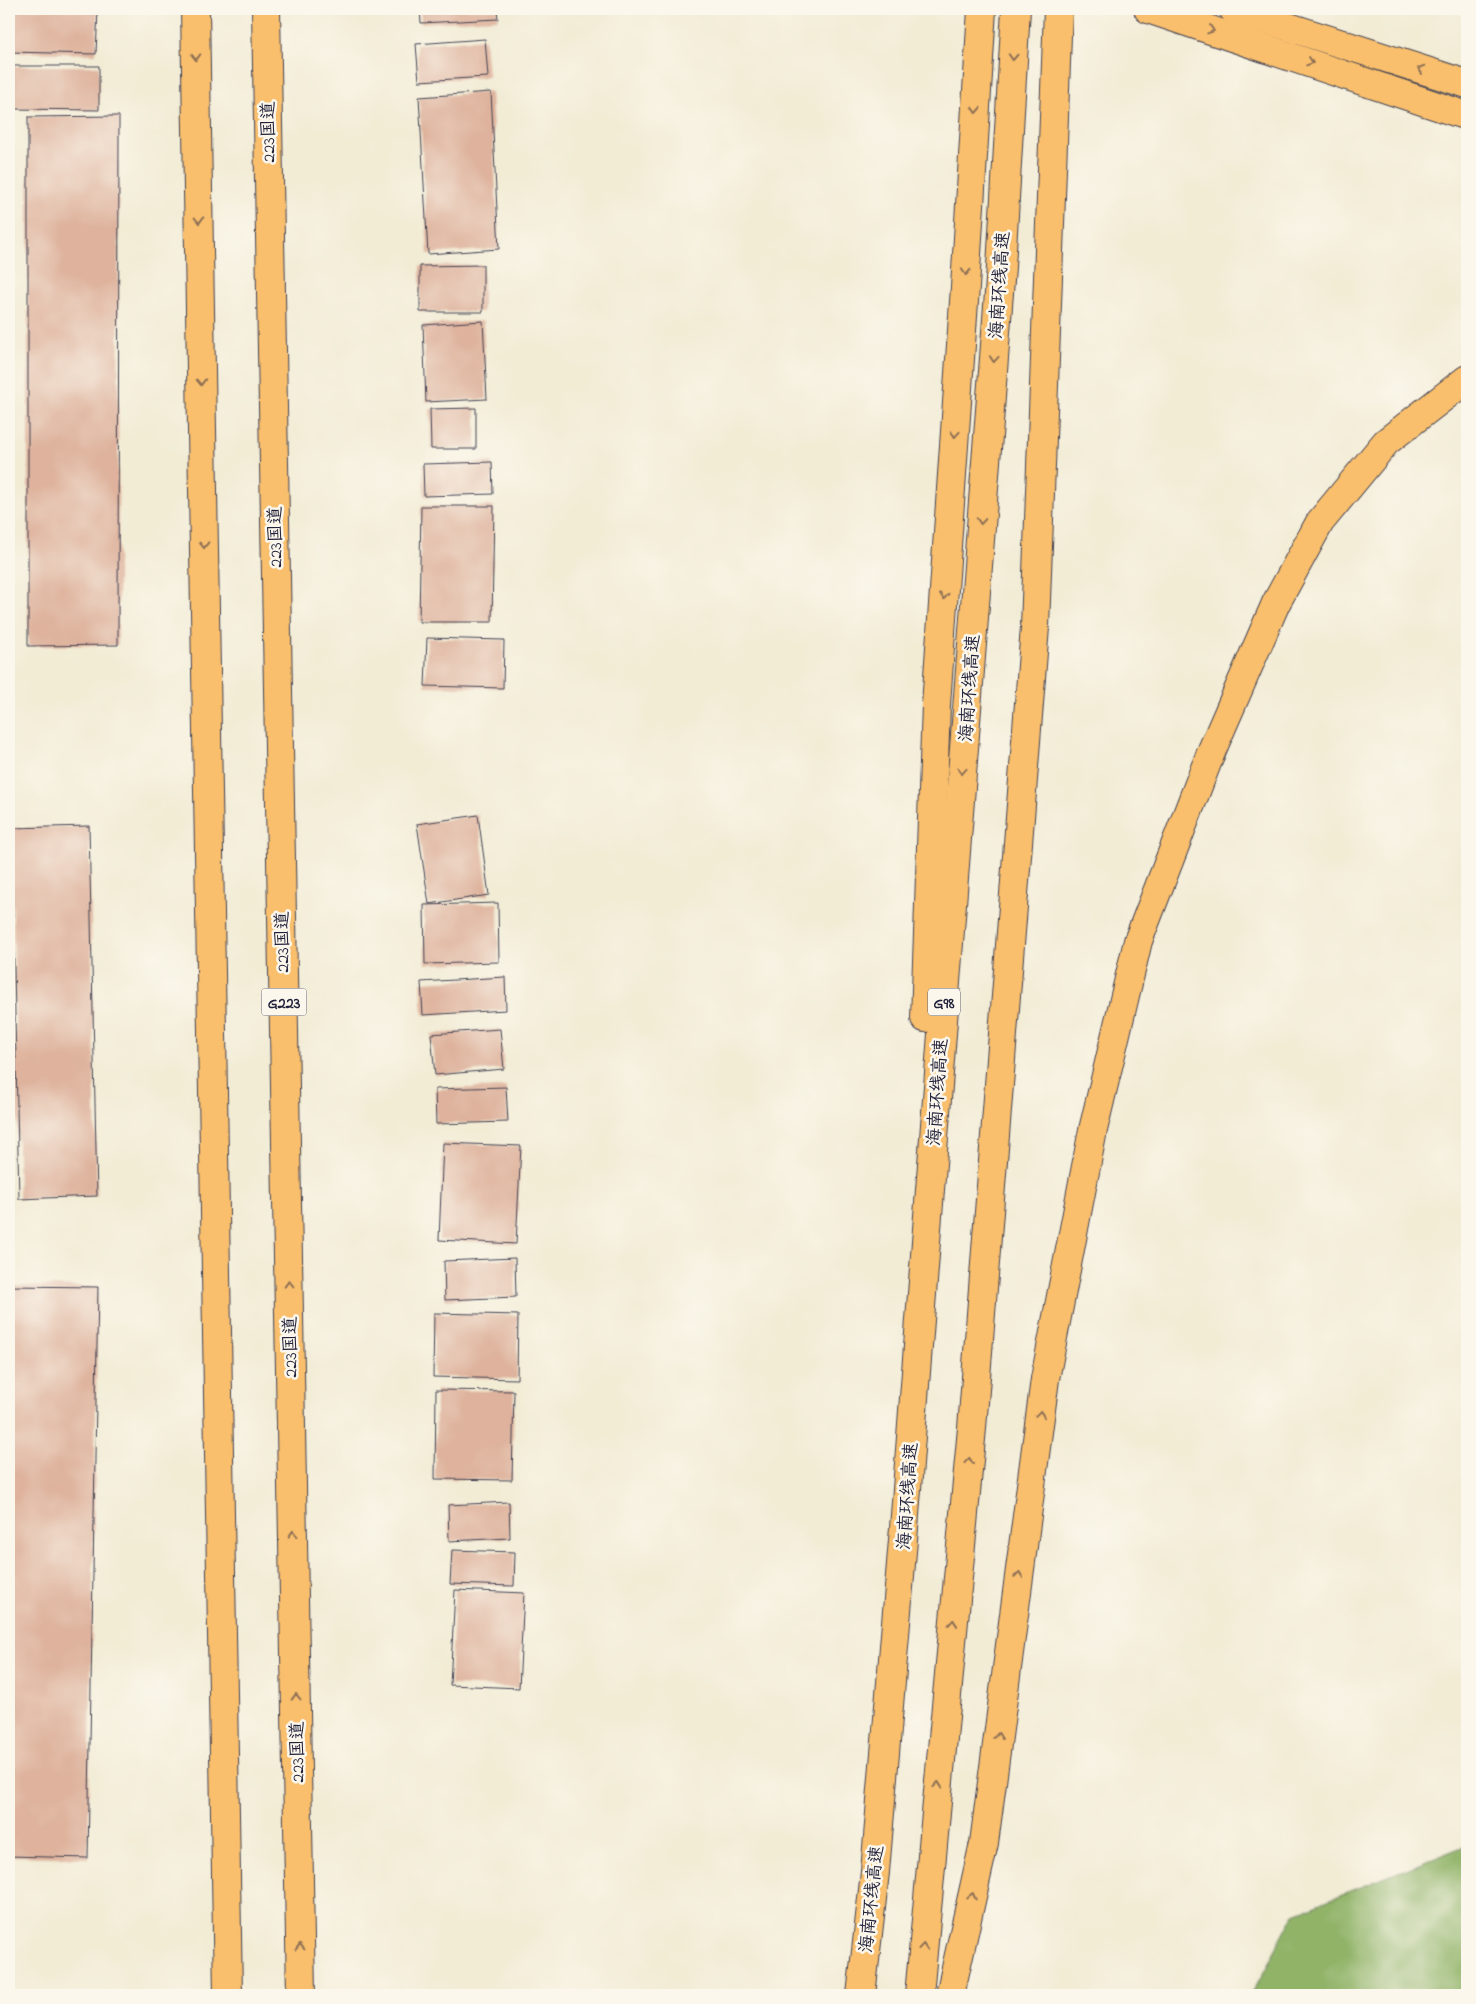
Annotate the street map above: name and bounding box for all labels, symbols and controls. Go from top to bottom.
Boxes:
one-way arrow [1207,24,1215,34]
one-way arrow [191,54,201,62]
one-way arrow [1007,54,1018,62]
one-way arrow [1305,57,1313,67]
one-way arrow [1417,64,1425,74]
street label: 223国道 [256,101,284,163]
one-way arrow [971,106,982,114]
one-way arrow [193,216,204,224]
street label: 海南环线高速 [984,230,1018,340]
one-way arrow [961,268,972,276]
one-way arrow [989,356,1000,364]
one-way arrow [196,379,206,387]
one-way arrow [950,430,961,438]
street label: 223国道 [263,506,291,568]
one-way arrow [976,518,987,526]
one-way arrow [199,542,209,549]
one-way arrow [938,593,949,601]
street label: 海南环线高速 [954,633,988,743]
one-way arrow [957,767,968,775]
street label: 223国道 [270,911,298,973]
road number: G223 [262,989,306,1016]
road number: G98 [928,989,960,1016]
street label: 海南环线高速 [922,1037,956,1147]
one-way arrow [283,1280,294,1288]
street label: 223国道 [278,1316,306,1378]
one-way arrow [1034,1410,1045,1418]
street label: 海南环线高速 [892,1441,926,1551]
one-way arrow [963,1457,974,1465]
one-way arrow [288,1530,298,1538]
one-way arrow [1013,1571,1024,1579]
one-way arrow [948,1619,959,1627]
one-way arrow [291,1692,301,1700]
street label: 223国道 [285,1721,313,1783]
one-way arrow [992,1732,1002,1740]
one-way arrow [933,1781,944,1789]
street label: 海南环线高速 [854,1844,892,1954]
one-way arrow [966,1892,977,1901]
one-way arrow [295,1942,305,1950]
one-way arrow [918,1942,929,1950]

